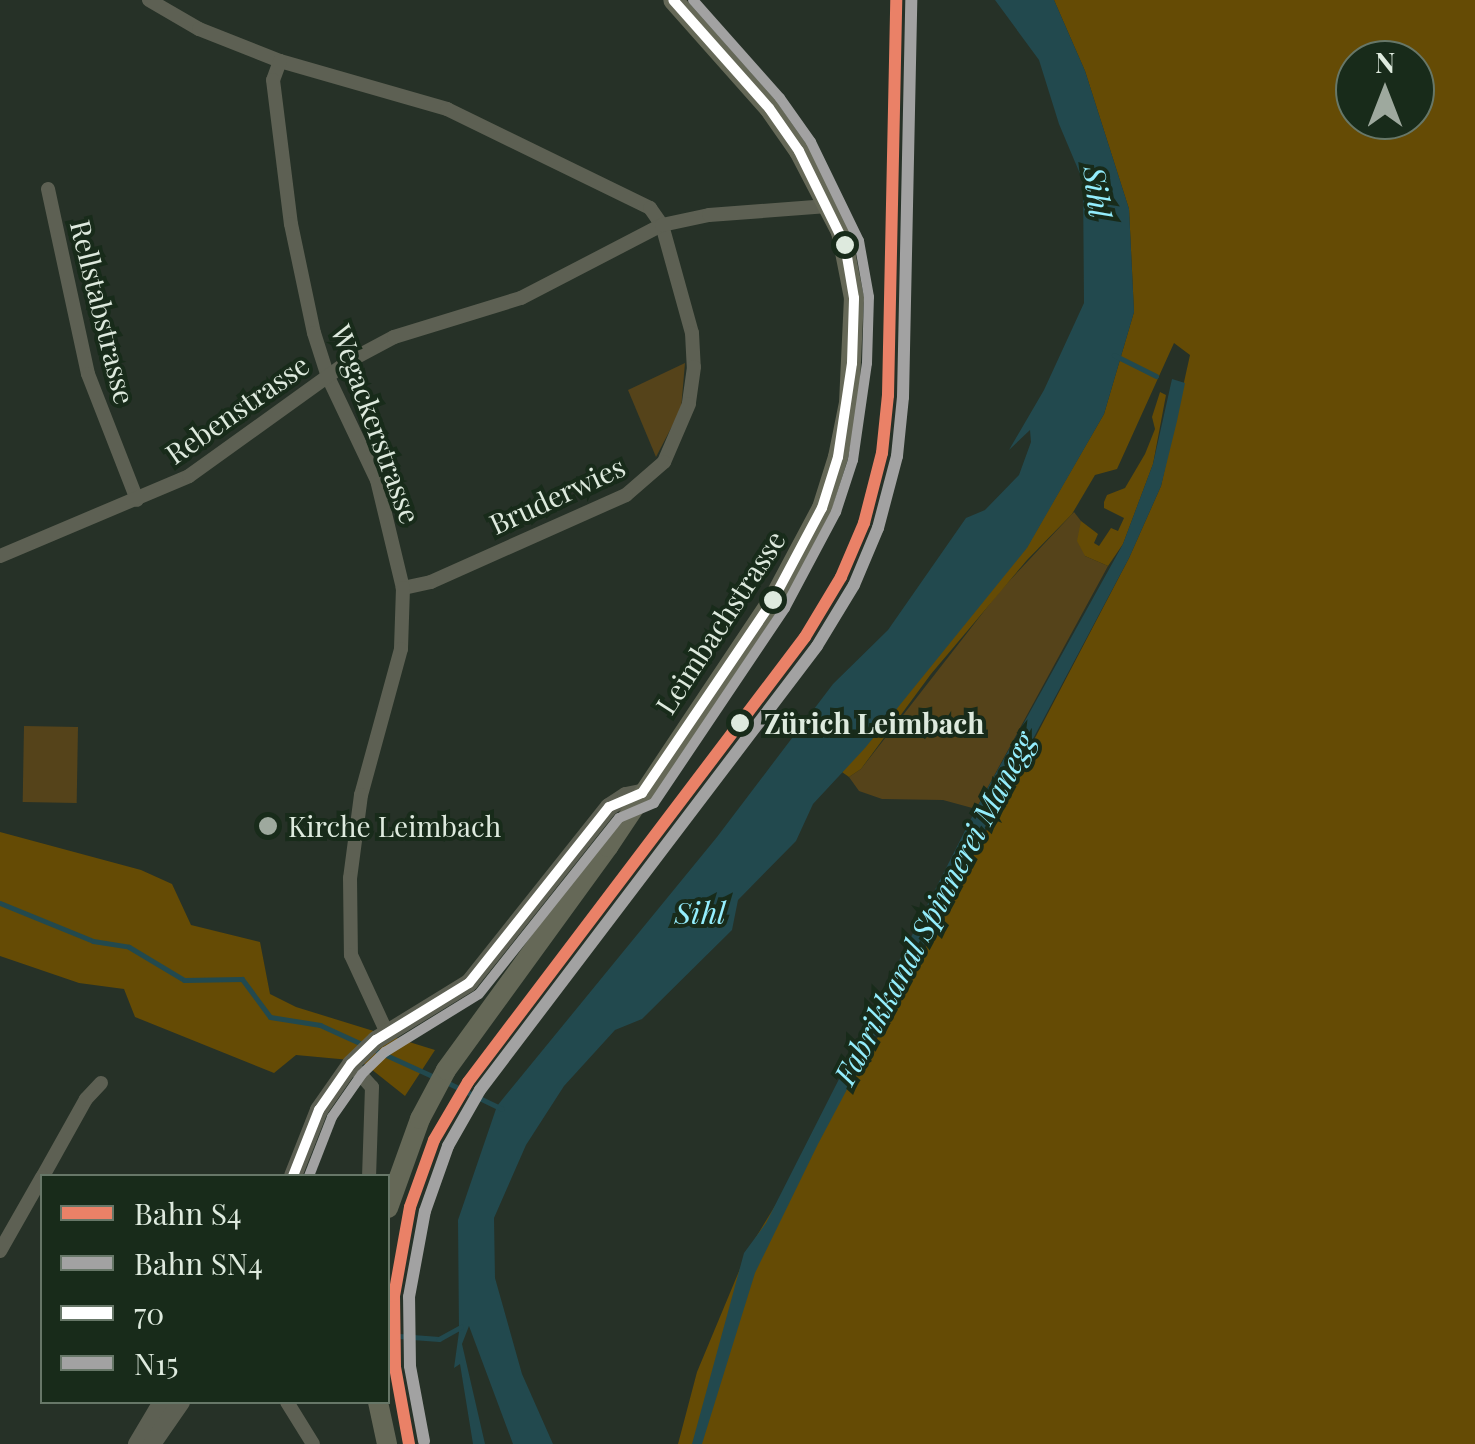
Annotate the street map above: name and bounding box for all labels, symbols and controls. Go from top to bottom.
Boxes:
north arrow [1335,40,1435,140]
text: N [1375,43,1395,80]
water label: Sihl [1077,164,1119,220]
street label: Rellstabstrasse [64,216,142,408]
unlabelled marker [835,235,855,255]
street label: Wegackerstrasse [324,320,428,528]
street label: Rebenstrasse [159,347,315,471]
street label: Bruderwies [484,449,630,541]
street label: Leimbachstrasse [648,524,792,720]
unlabelled marker [763,590,783,610]
place label: Zürich Leimbach [764,706,984,740]
marker: Zürich Leimbach [725,708,755,738]
water label: Fabrikkanal Spinnerei Manegg [825,725,1043,1091]
place label: Kirche Leimbach [288,809,501,843]
marker: Kirche Leimbach [257,815,279,837]
water label: Sihl [674,894,726,930]
legend [40,1174,390,1404]
text: Bahn S4 [134,1193,242,1233]
text: Bahn SN4 [134,1243,263,1283]
text: 70 [134,1293,164,1333]
text: N15 [134,1343,178,1383]

